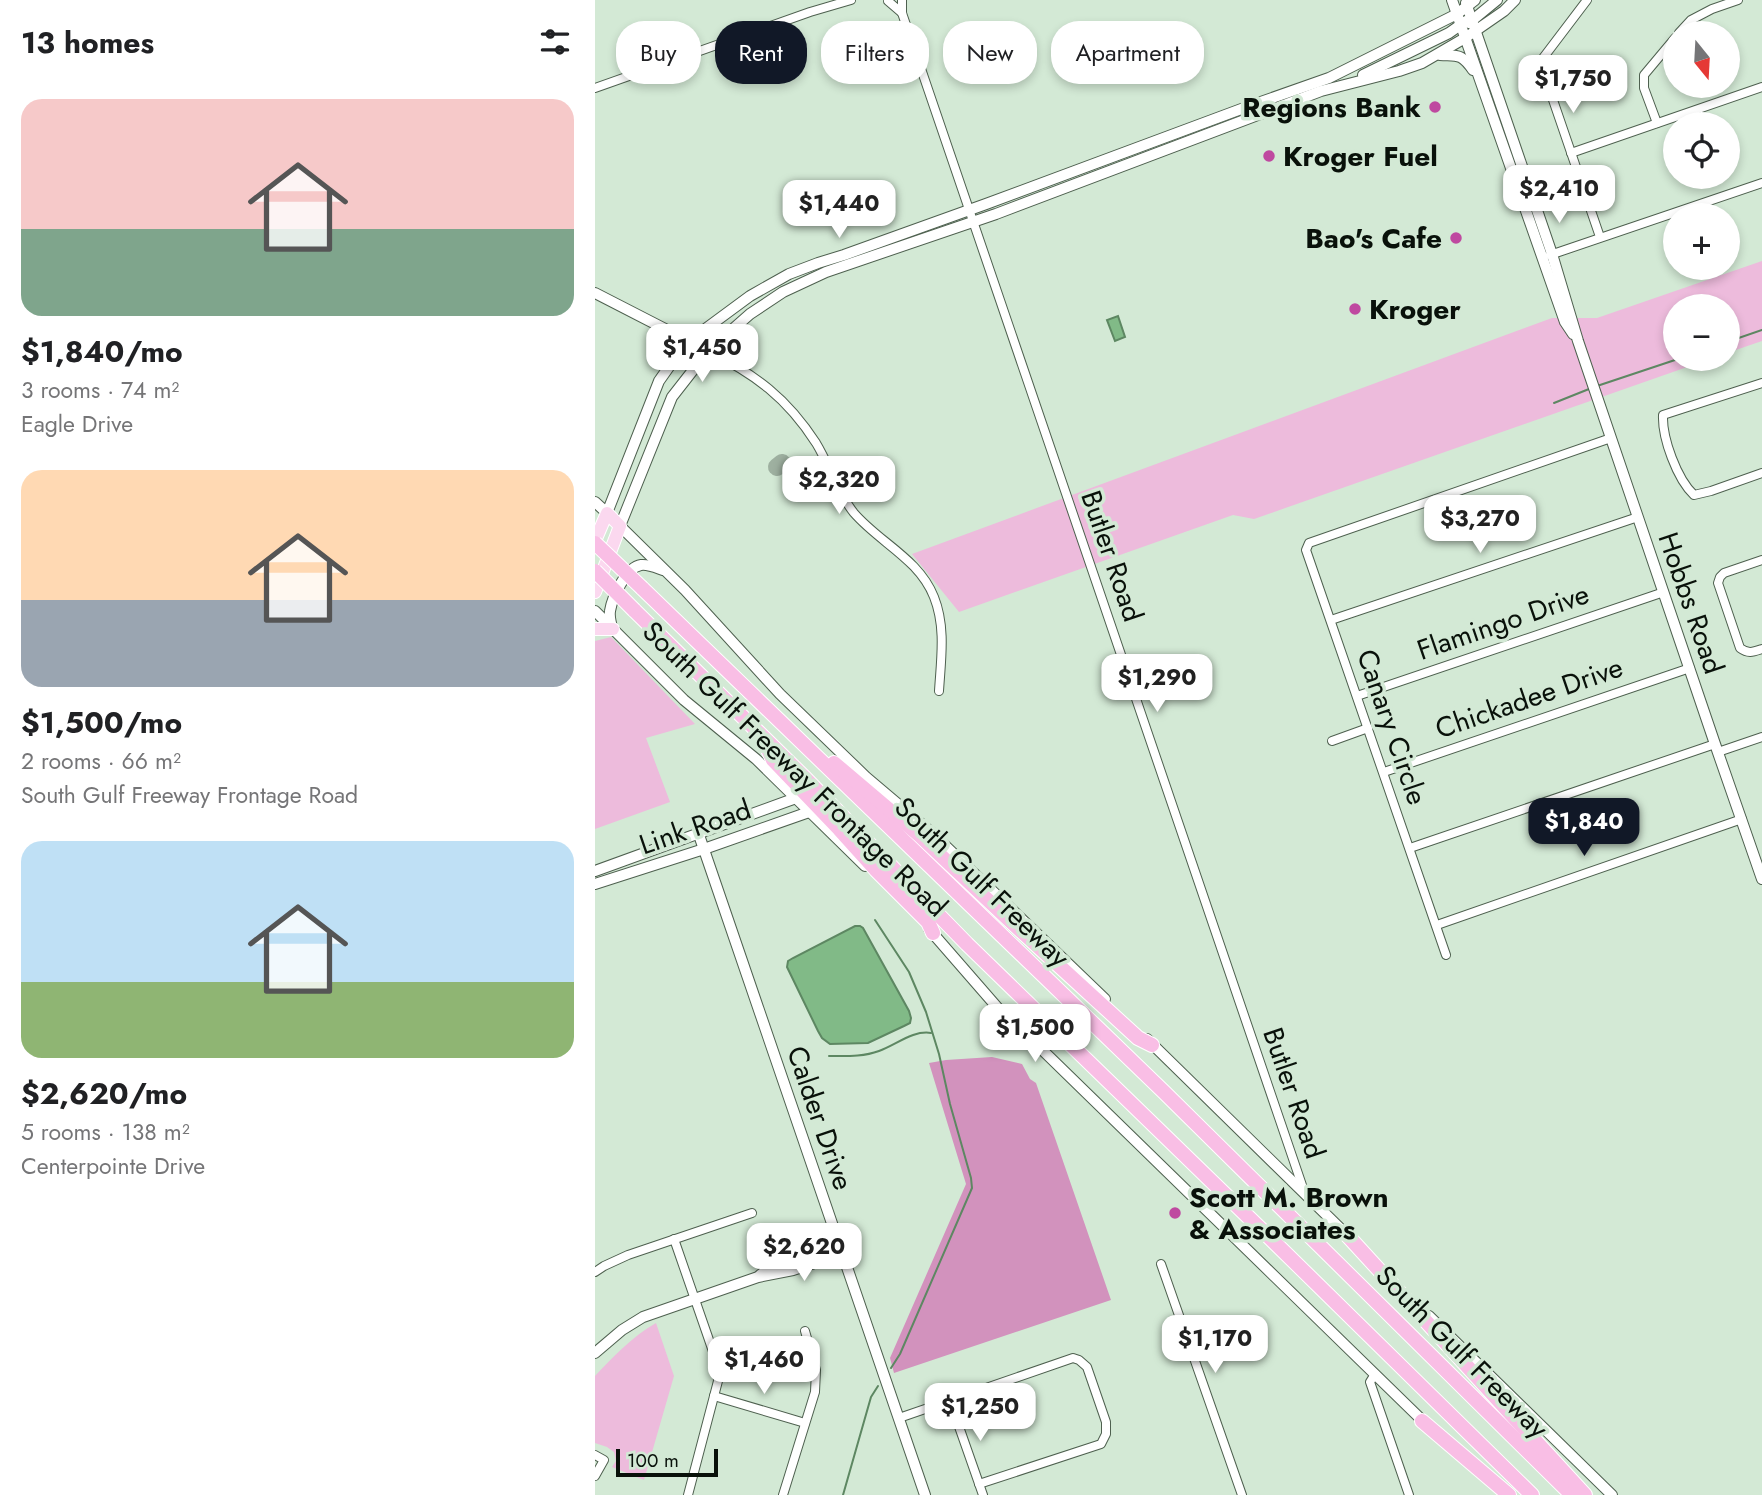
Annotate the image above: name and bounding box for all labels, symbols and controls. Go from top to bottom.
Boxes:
text: 13 homes [21,21,154,64]
chip: Buy [616,21,701,84]
chip: Rent [715,21,807,84]
chip: Filters [821,21,929,84]
chip: New [943,21,1037,84]
chip: Apartment [1051,21,1204,84]
north arrow [1663,21,1739,98]
map controls [1663,21,1740,371]
icon: filters [536,23,574,61]
pin: $1,750 [1516,55,1630,115]
text: $1,750 [1534,61,1612,95]
place label: Regions Bank [1242,87,1421,128]
marker: Regions Bank [1427,99,1443,115]
button: locate [1663,112,1740,189]
place label: Kroger Fuel [1283,136,1438,177]
icon: home [235,144,361,270]
marker: Kroger Fuel [1261,148,1277,164]
pin: $2,410 [1502,166,1616,225]
text: $2,410 [1519,171,1599,205]
pin: $1,440 [782,180,896,240]
text: $1,440 [799,186,879,220]
button: + [1663,203,1740,280]
place label: Bao's Cafe [1305,218,1442,259]
marker: Bao's Cafe [1448,230,1464,246]
place label: Kroger [1369,289,1461,330]
button: − [1663,294,1740,371]
marker: Kroger [1347,301,1363,317]
pin: $1,450 [645,324,759,384]
text: $1,840/mo [21,330,183,373]
text: $1,450 [662,330,742,364]
text: 3 rooms · 74 m² [21,373,179,407]
text: Eagle Drive [21,407,133,441]
pin: $2,320 [782,456,896,516]
text: $2,320 [798,462,880,496]
street label: Butler Road [1070,485,1154,627]
pin: $3,270 [1423,496,1537,555]
text: $3,270 [1440,501,1520,535]
icon: home [235,515,361,641]
street label: Hobbs Road [1648,527,1734,679]
street label: Flamingo Drive [1411,573,1595,671]
street label: South Gulf Freeway Frontage Road [633,612,957,926]
street label: Canary Circle [1346,644,1438,810]
street label: Chickadee Drive [1430,647,1628,749]
pin: $1,290 [1100,654,1214,714]
text: $1,290 [1117,660,1197,694]
text: $1,500/mo [21,701,182,744]
text: 2 rooms · 66 m² [21,744,181,778]
text: South Gulf Freeway Frontage Road [21,778,358,812]
street label: South Gulf Freeway [885,787,1079,977]
street label: Link Road [634,789,756,865]
pin: $1,840 [1527,798,1641,858]
text: $1,840 [1544,804,1624,838]
icon: home [235,886,361,1012]
pin: $1,500 [978,1004,1092,1064]
text: $1,500 [996,1010,1074,1044]
street label: Butler Road [1252,1022,1336,1164]
street label: Calder Drive [776,1041,864,1195]
text: $2,620/mo [21,1072,187,1115]
text: 5 rooms · 138 m² [21,1115,190,1149]
text: Centerpointe Drive [21,1149,205,1183]
place label: Scott M. Brown & Associates [1189,1177,1389,1250]
marker: Scott M. Brown & Associates [1167,1205,1183,1221]
pin: $2,620 [747,1224,861,1283]
text: $2,620 [763,1229,845,1263]
street label: South Gulf Freeway [1366,1256,1558,1448]
pin: $1,170 [1158,1316,1272,1375]
text: $1,170 [1178,1321,1252,1355]
pin: $1,460 [707,1336,821,1396]
text: $1,460 [724,1342,804,1376]
pin: $1,250 [923,1384,1037,1443]
text: $1,250 [941,1389,1019,1423]
scale bar [616,1446,717,1478]
text: 100 m [627,1447,679,1474]

